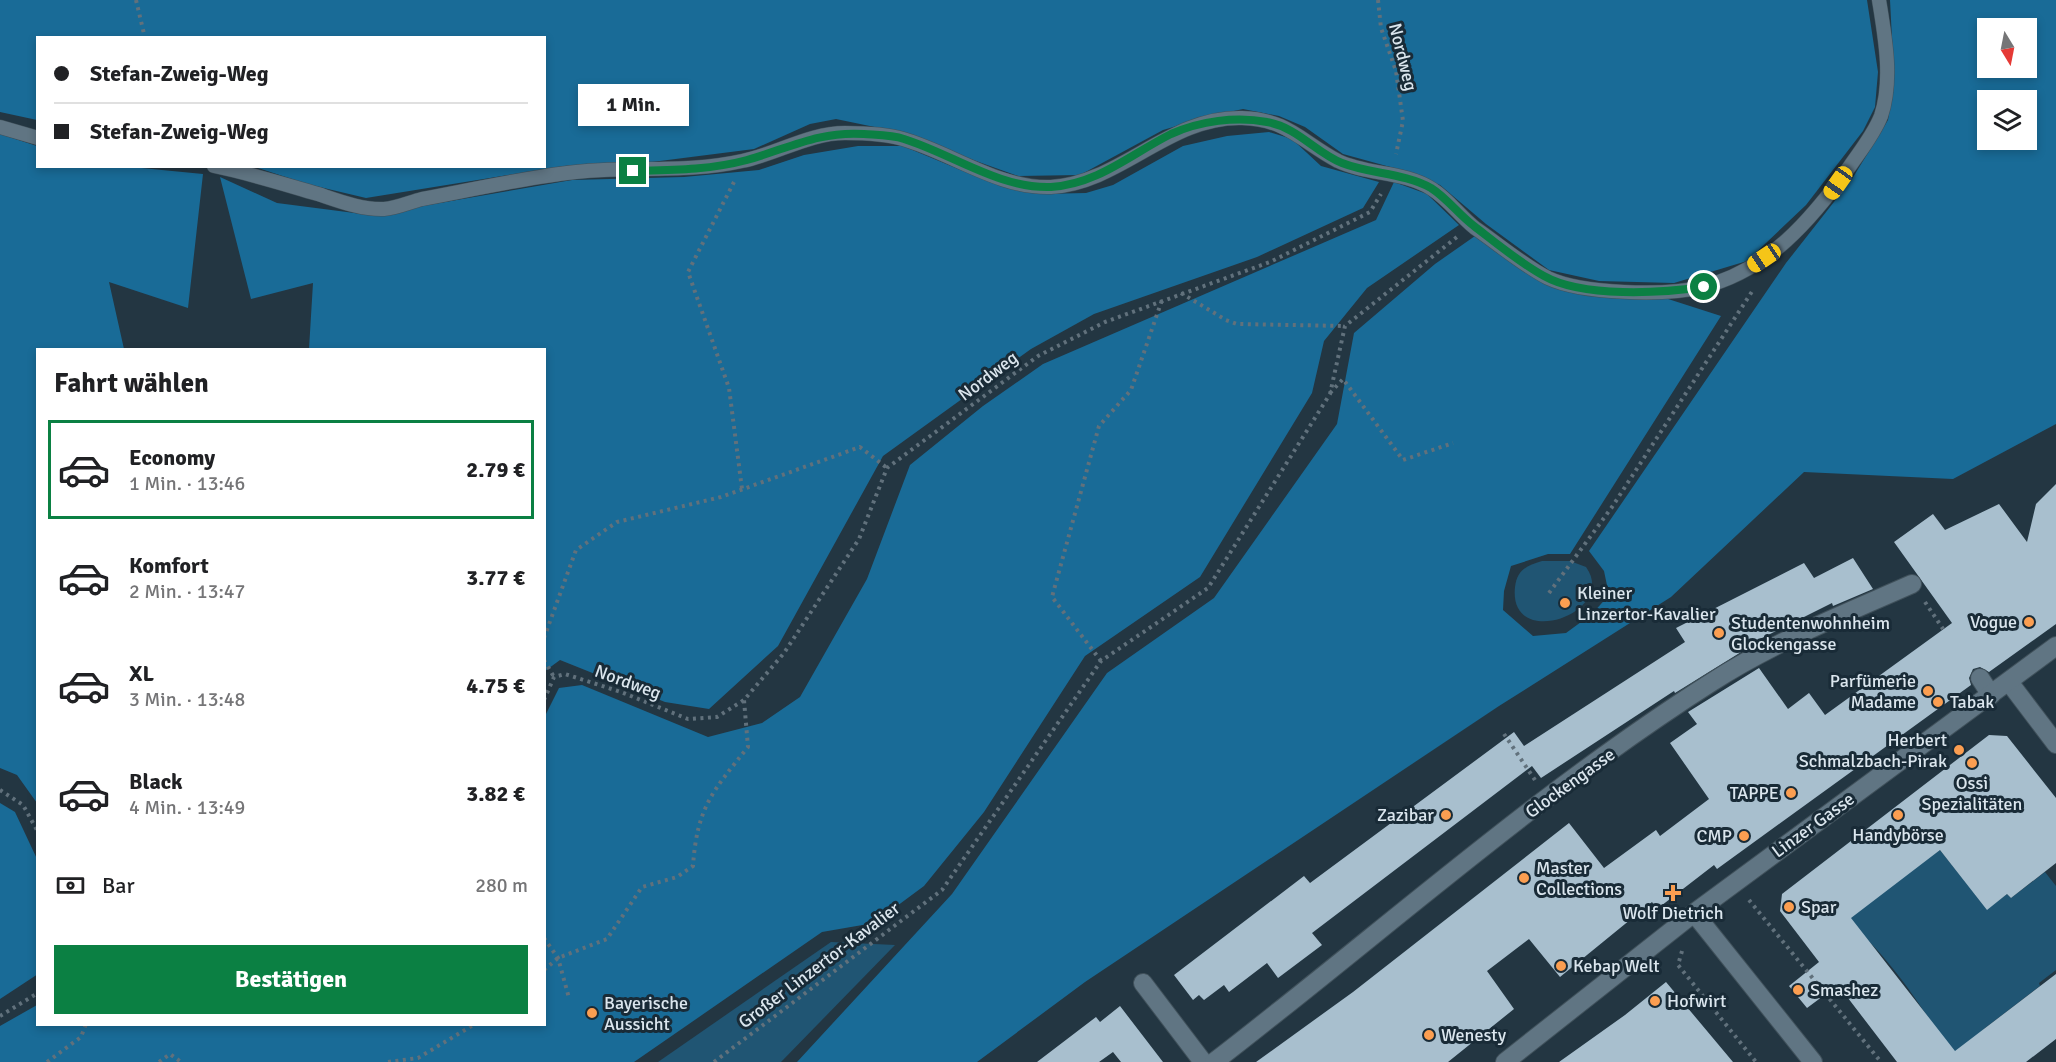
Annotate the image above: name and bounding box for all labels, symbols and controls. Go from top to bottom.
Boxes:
north arrow [1977,18,2037,78]
map controls [1977,18,2037,150]
street label: Nordweg [1384,21,1422,93]
text: Stefan-Zweig-Weg [90,60,269,87]
callout: 1 Min. [578,84,688,126]
button: layers [1977,90,2037,150]
text: 1 Min. [606,92,661,117]
text: Stefan-Zweig-Weg [90,118,269,145]
route end [619,157,646,184]
car [1820,163,1856,203]
car [1744,240,1784,276]
route start [1690,273,1717,300]
street label: Nordweg [954,346,1022,406]
text: Fahrt wählen [54,367,209,400]
icon: car [57,443,111,497]
text: Economy [129,444,215,471]
text: 2.79 € [466,456,525,483]
text: 1 Min. · 13:46 [129,471,245,496]
icon: car [57,551,111,605]
text: Komfort [129,552,209,579]
text: 3.77 € [466,564,525,591]
text: 2 Min. · 13:47 [129,579,245,604]
place label: Kleiner Linzertor-Kavalier [1577,582,1716,625]
marker: Kleiner Linzertor-Kavalier [1558,596,1572,610]
place label: Vogue [1970,611,2017,633]
place label: Studentenwohnheim Glockengasse [1731,612,1890,655]
marker: Vogue [2022,615,2036,629]
marker: Studentenwohnheim Glockengasse [1712,626,1726,640]
icon: car [57,659,111,713]
text: XL [129,660,154,687]
street label: Nordweg [592,660,664,704]
place label: Parfümerie Madame [1830,670,1916,713]
text: 4.75 € [466,672,525,699]
marker: Parfümerie Madame [1921,684,1935,698]
text: 3 Min. · 13:48 [129,687,245,712]
place label: Tabak [1950,691,1994,713]
marker: Tabak [1931,695,1945,709]
place label: Herbert Schmalzbach-Pirak [1799,729,1947,772]
street label: Glockengasse [1521,743,1619,823]
marker: Herbert Schmalzbach-Pirak [1952,743,1966,757]
marker: Ossi Spezialitäten [1965,756,1979,770]
icon: car [57,767,111,821]
text: Black [129,768,183,795]
place label: Ossi Spezialitäten [1922,772,2022,815]
text: 3.82 € [466,780,525,807]
place label: TAPPE [1730,782,1779,804]
marker: TAPPE [1784,786,1798,800]
street label: Linzer Gasse [1767,788,1859,862]
text: 4 Min. · 13:49 [129,795,245,820]
place label: Zazibar [1377,804,1434,826]
marker: Zazibar [1439,808,1453,822]
marker: Handybörse [1891,808,1905,822]
place label: Handybörse [1852,824,1944,846]
place label: CMP [1696,825,1732,847]
marker: CMP [1737,829,1751,843]
place label: Master Collections [1536,857,1622,900]
icon: cash [54,869,87,902]
marker: Master Collections [1517,871,1531,885]
text: Bar [102,872,135,899]
text: 280 m [475,873,528,898]
marker: Wolf Dietrich [1666,886,1680,900]
place label: Spar [1801,896,1837,918]
street label: Großer Linzertor-Kavalier [734,897,904,1033]
marker: Spar [1782,900,1796,914]
place label: Wolf Dietrich [1622,902,1724,924]
button: Bestätigen [54,945,528,1014]
place label: Kebap Welt [1573,955,1659,977]
marker: Kebap Welt [1554,959,1568,973]
place label: Smashez [1810,979,1878,1001]
marker: Smashez [1791,983,1805,997]
place label: Hofwirt [1667,990,1726,1012]
place label: Bayerische Aussicht [604,992,688,1035]
marker: Hofwirt [1648,994,1662,1008]
marker: Bayerische Aussicht [585,1006,599,1020]
place label: Wenesty [1441,1024,1507,1046]
marker: Wenesty [1422,1028,1436,1042]

